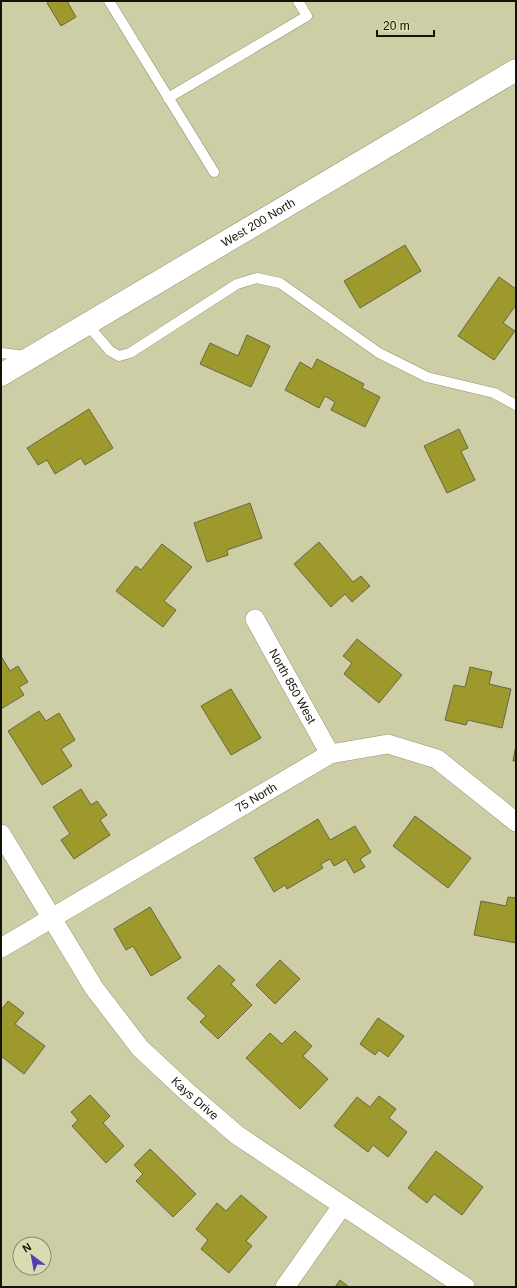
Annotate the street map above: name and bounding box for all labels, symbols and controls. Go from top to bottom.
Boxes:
scale bar [377,12,434,38]
text: 20 m [383,19,410,33]
street label: West 200 North [219,195,298,250]
street label: North 850 West [266,647,319,727]
street label: 75 North [233,780,279,815]
street label: Kays Drive [168,1074,222,1123]
north arrow [12,1236,52,1276]
text: N [20,1240,33,1255]

